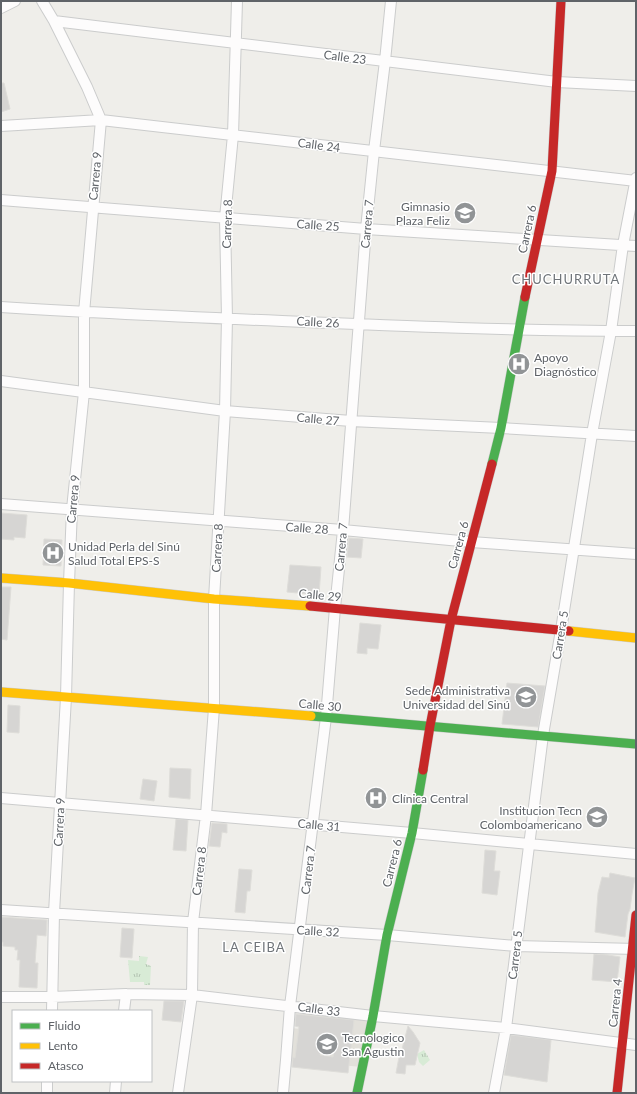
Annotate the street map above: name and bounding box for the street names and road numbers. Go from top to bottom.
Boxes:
street label: Calle 23 [323,47,367,67]
street label: Calle 24 [297,135,341,155]
street label: Carrera 9 [85,151,105,201]
street label: Carrera 8 [219,199,235,249]
street label: Carrera 7 [357,199,377,249]
street label: Carrera 6 [515,203,539,255]
street label: Calle 25 [296,216,340,234]
street label: Calle 26 [296,313,340,331]
street label: Calle 27 [296,410,340,428]
street label: Carrera 9 [63,474,83,524]
street label: Calle 28 [285,519,329,537]
street label: Carrera 6 [444,519,472,571]
street label: Carrera 7 [331,522,351,572]
street label: Carrera 8 [208,523,226,573]
street label: Calle 29 [298,586,342,604]
street label: Carrera 5 [549,610,571,660]
street label: Calle 30 [298,696,342,714]
street label: Carrera 9 [50,797,68,847]
street label: Calle 31 [297,816,341,834]
street label: Carrera 6 [379,837,405,889]
street label: Carrera 7 [298,845,318,895]
street label: Carrera 8 [189,846,209,896]
street label: Calle 32 [296,922,340,940]
street label: Carrera 5 [505,930,525,980]
street label: Carrera 4 [605,978,625,1028]
street label: Calle 33 [297,999,341,1019]

